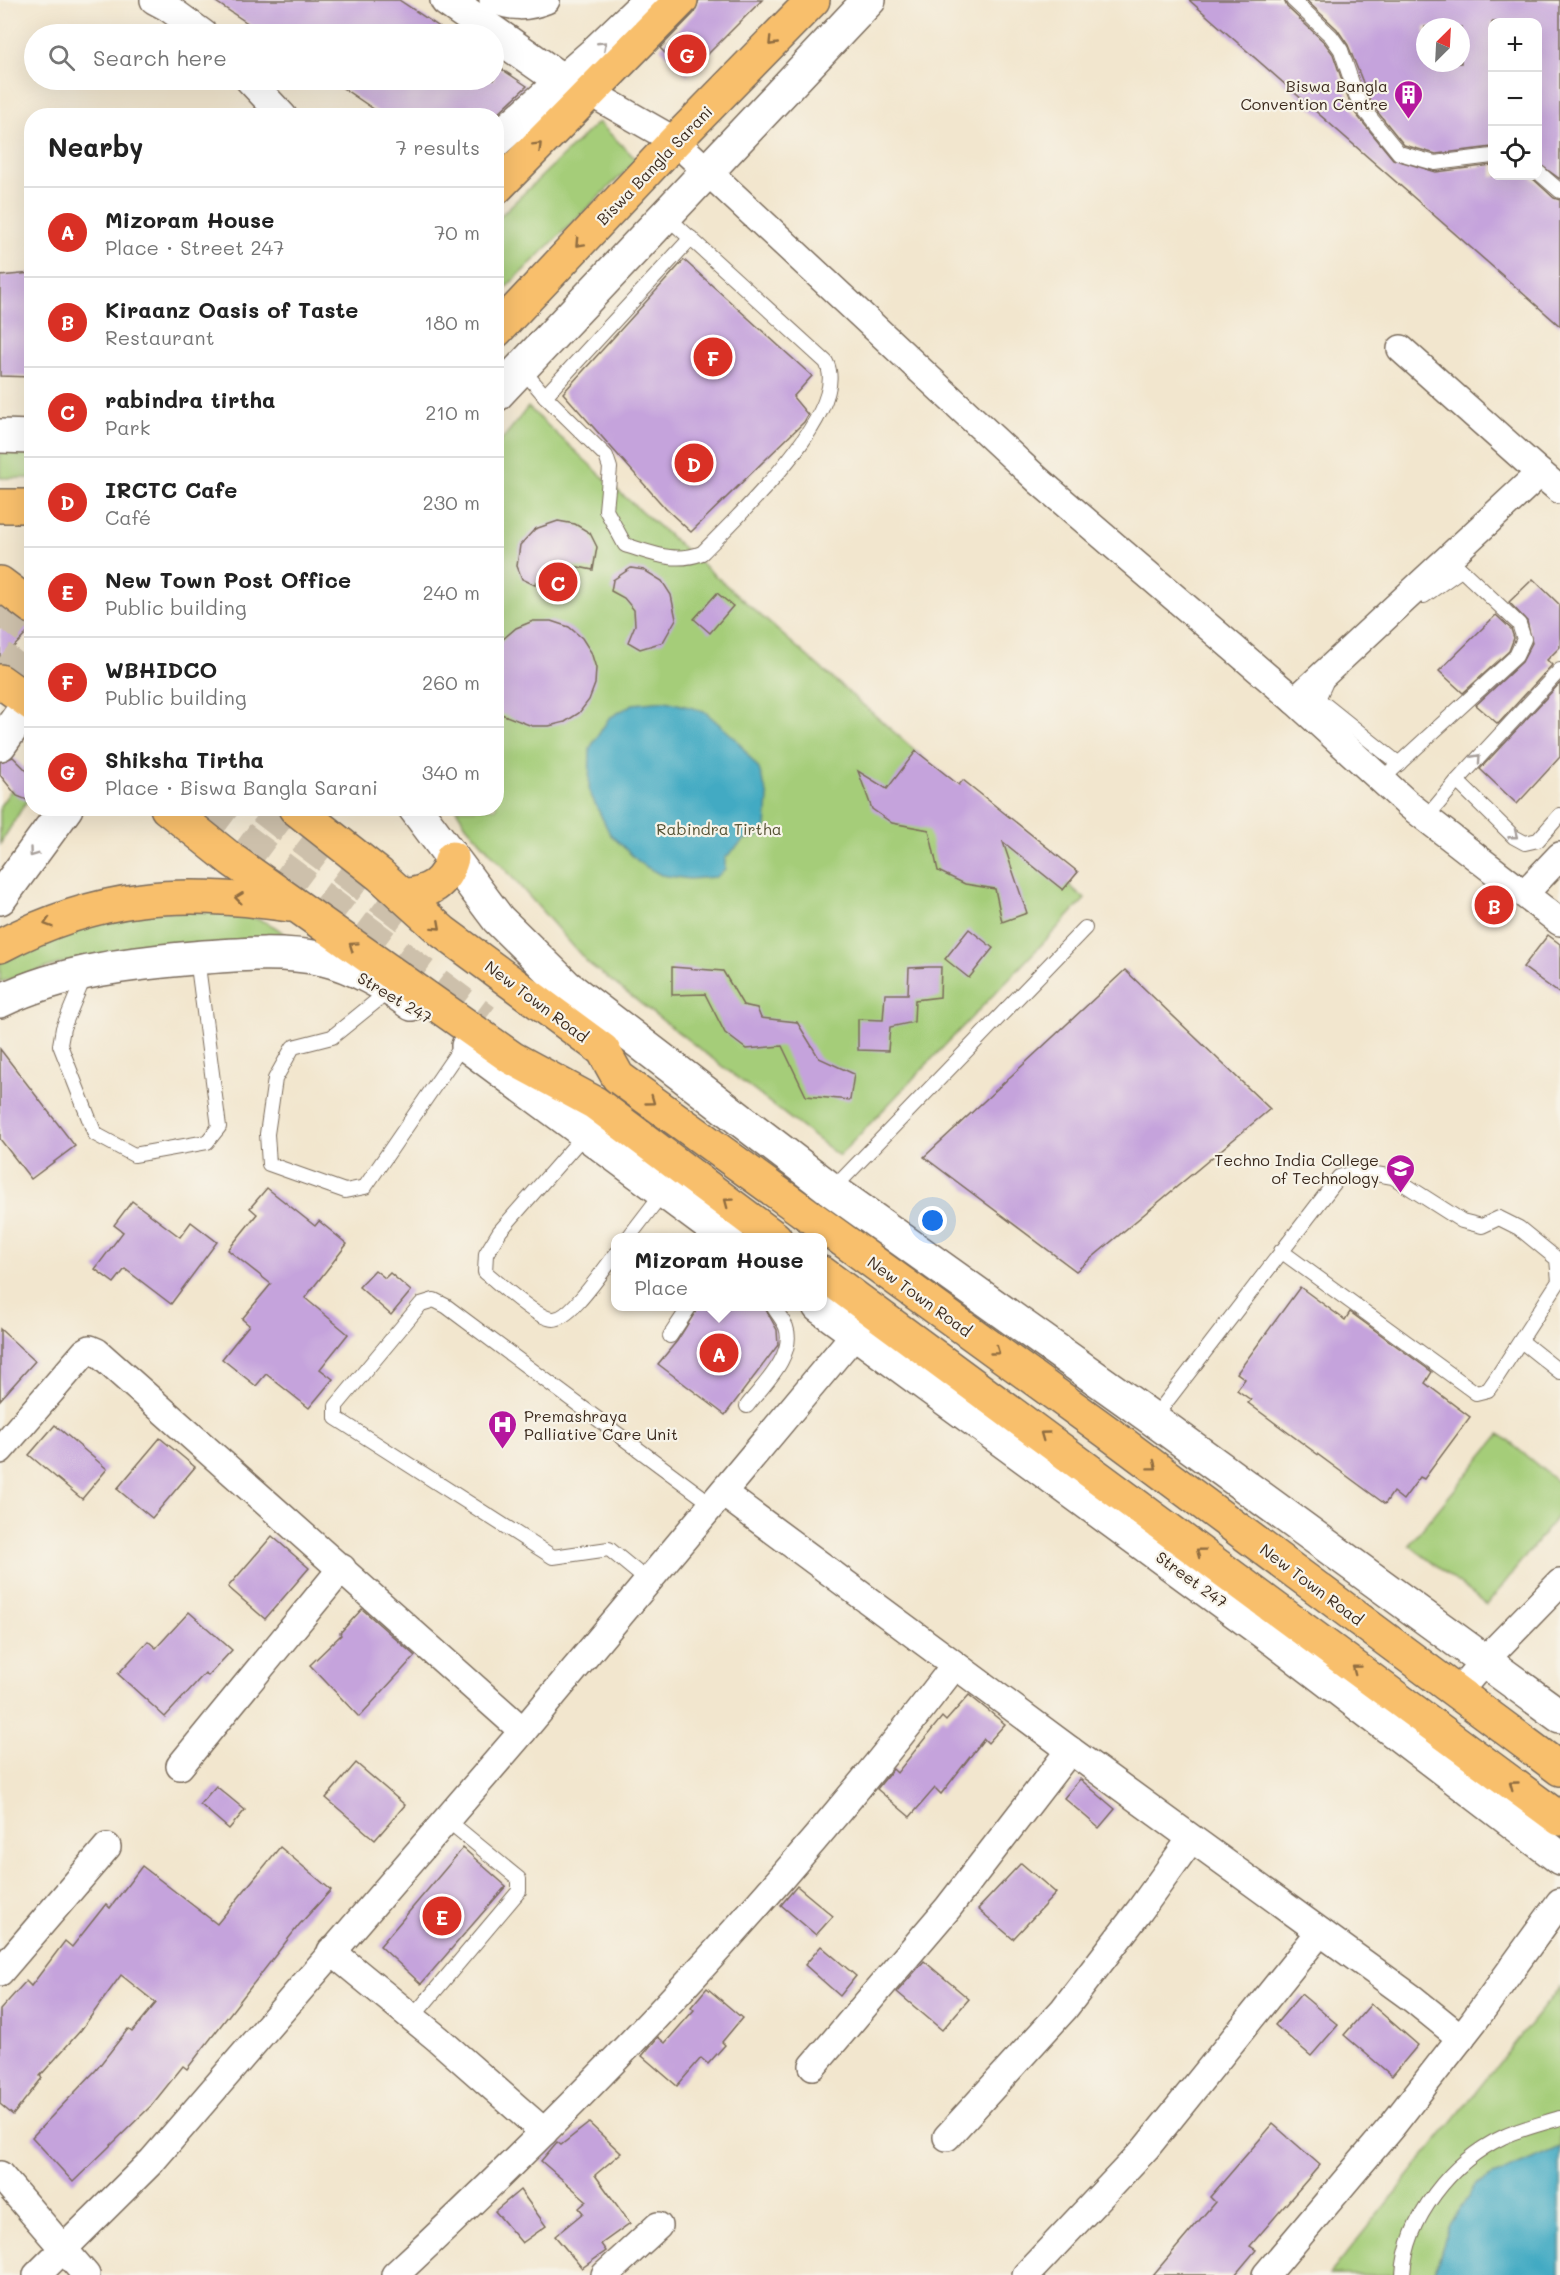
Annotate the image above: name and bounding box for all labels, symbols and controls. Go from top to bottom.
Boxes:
north arrow [1416,18,1470,72]
map controls [1488,18,1542,180]
button: + [1488,18,1542,72]
search box [24,24,504,90]
pin: G [668,32,706,76]
one-way arrow [769,34,780,45]
icon: search [45,41,78,74]
one-way arrow [596,42,607,53]
text: Search here [93,43,227,72]
button: − [1488,72,1542,126]
place label: Biswa Bangla Convention Centre [1240,75,1388,114]
building icon: Biswa Bangla Convention Centre [1393,78,1425,120]
street label: Biswa Bangla Sarani [592,101,716,229]
button: locate [1488,126,1542,180]
text: Nearby [48,130,143,164]
text: 7 results [396,134,480,160]
one-way arrow [531,143,542,153]
text: Mizoram House [105,205,274,234]
text: A [61,219,74,245]
text: 70 m [434,219,480,245]
text: Place · Street 247 [105,234,284,260]
one-way arrow [575,236,586,247]
text: Kiraanz Oasis of Taste [105,295,358,324]
text: B [61,309,74,335]
text: 180 m [424,309,480,335]
text: Restaurant [105,324,215,350]
pin: F [694,334,732,380]
text: rabindra tirtha [105,385,276,414]
text: C [60,399,75,425]
text: 210 m [425,399,480,425]
text: Park [105,414,150,440]
pin: D [674,440,714,486]
text: IRCTC Cafe [105,475,237,504]
text: D [60,489,75,515]
text: 230 m [422,489,480,515]
text: Café [105,504,151,530]
pin: C [538,560,578,604]
text: New Town Post Office [105,565,351,594]
text: E [61,579,74,605]
text: 240 m [422,579,480,605]
text: Public building [105,594,247,620]
text: WBHIDCO [105,655,217,684]
text: F [61,669,74,695]
text: 260 m [422,669,480,695]
text: Public building [105,684,247,710]
text: Shiksha Tirtha [105,745,264,774]
one-way arrow [1470,754,1481,764]
text: G [60,759,75,785]
text: 340 m [422,759,480,785]
text: Place · Biswa Bangla Sarani [105,774,378,800]
park label: Rabindra Tirtha [656,818,782,839]
one-way arrow [1507,828,1518,839]
one-way arrow [29,847,40,858]
pin: B [1474,882,1514,928]
one-way arrow [234,892,244,904]
one-way arrow [43,916,54,928]
one-way arrow [430,919,441,930]
one-way arrow [349,942,360,953]
street label: New Town Road [481,955,593,1047]
street label: Street 247 [354,967,436,1027]
one-way arrow [645,1094,656,1105]
place label: Techno India College of Technology [1214,1149,1379,1188]
school or university icon: Techno India College of Technology [1384,1152,1416,1194]
one-way arrow [723,1199,734,1210]
your location [918,1206,947,1235]
popup [611,1233,827,1311]
text: Mizoram House [634,1245,804,1274]
street label: New Town Road [864,1251,976,1341]
text: Place [634,1274,688,1300]
pin: A [700,1330,738,1376]
one-way arrow [989,1344,1000,1355]
place label: Premashraya Palliative Care Unit [524,1405,678,1444]
hospital icon: Premashraya Palliative Care Unit [487,1408,519,1450]
one-way arrow [1039,1431,1050,1442]
one-way arrow [1147,1459,1158,1470]
street label: New Town Road [1256,1538,1368,1630]
street label: Street 247 [1152,1546,1232,1612]
one-way arrow [1195,1548,1206,1559]
one-way arrow [1351,1665,1362,1676]
one-way arrow [1508,1781,1519,1792]
pin: E [422,1894,462,1938]

